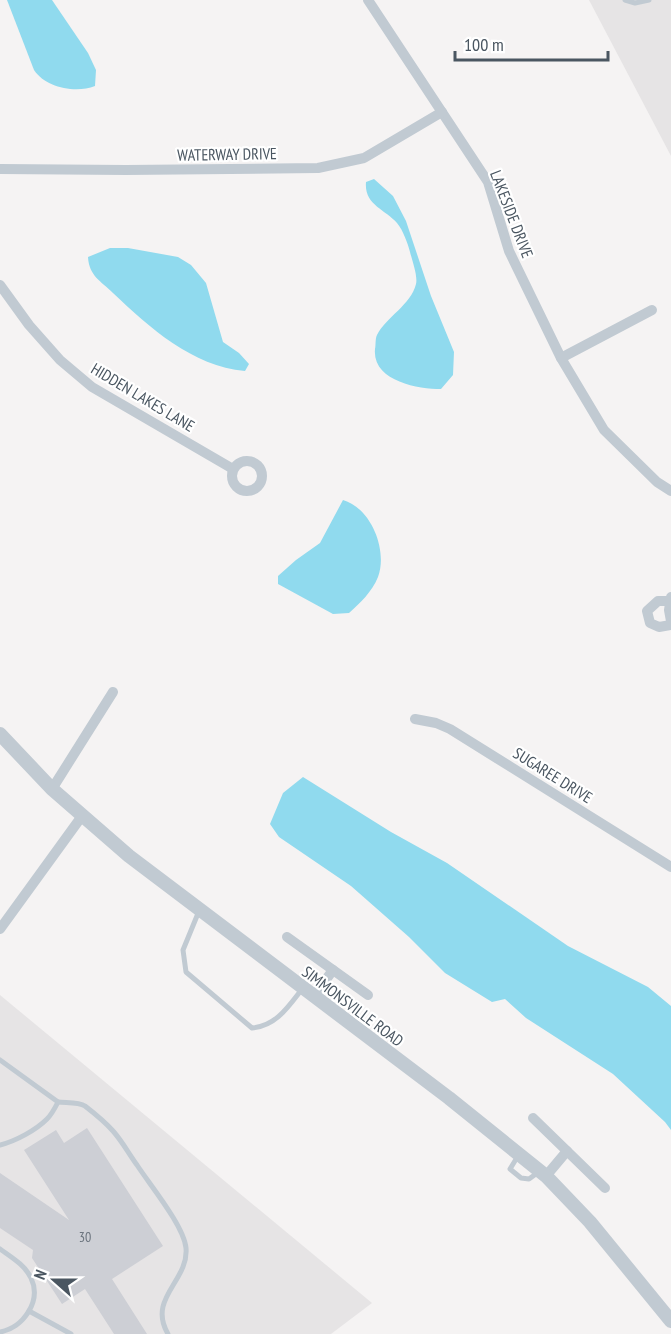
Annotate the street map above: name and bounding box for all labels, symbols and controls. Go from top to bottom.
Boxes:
scale bar [455,24,608,62]
text: 100 m [464,33,504,56]
street label: WATERWAY DRIVE [177,143,277,165]
street label: LAKESIDE DRIVE [486,167,538,261]
street label: HIDDEN LAKES LANE [88,358,198,436]
street label: SUGAREE DRIVE [510,743,596,807]
street label: SIMMONSVILLE ROAD [298,961,408,1051]
house number: 30 [79,1228,91,1246]
north arrow [24,1250,84,1310]
text: N [29,1267,51,1282]

